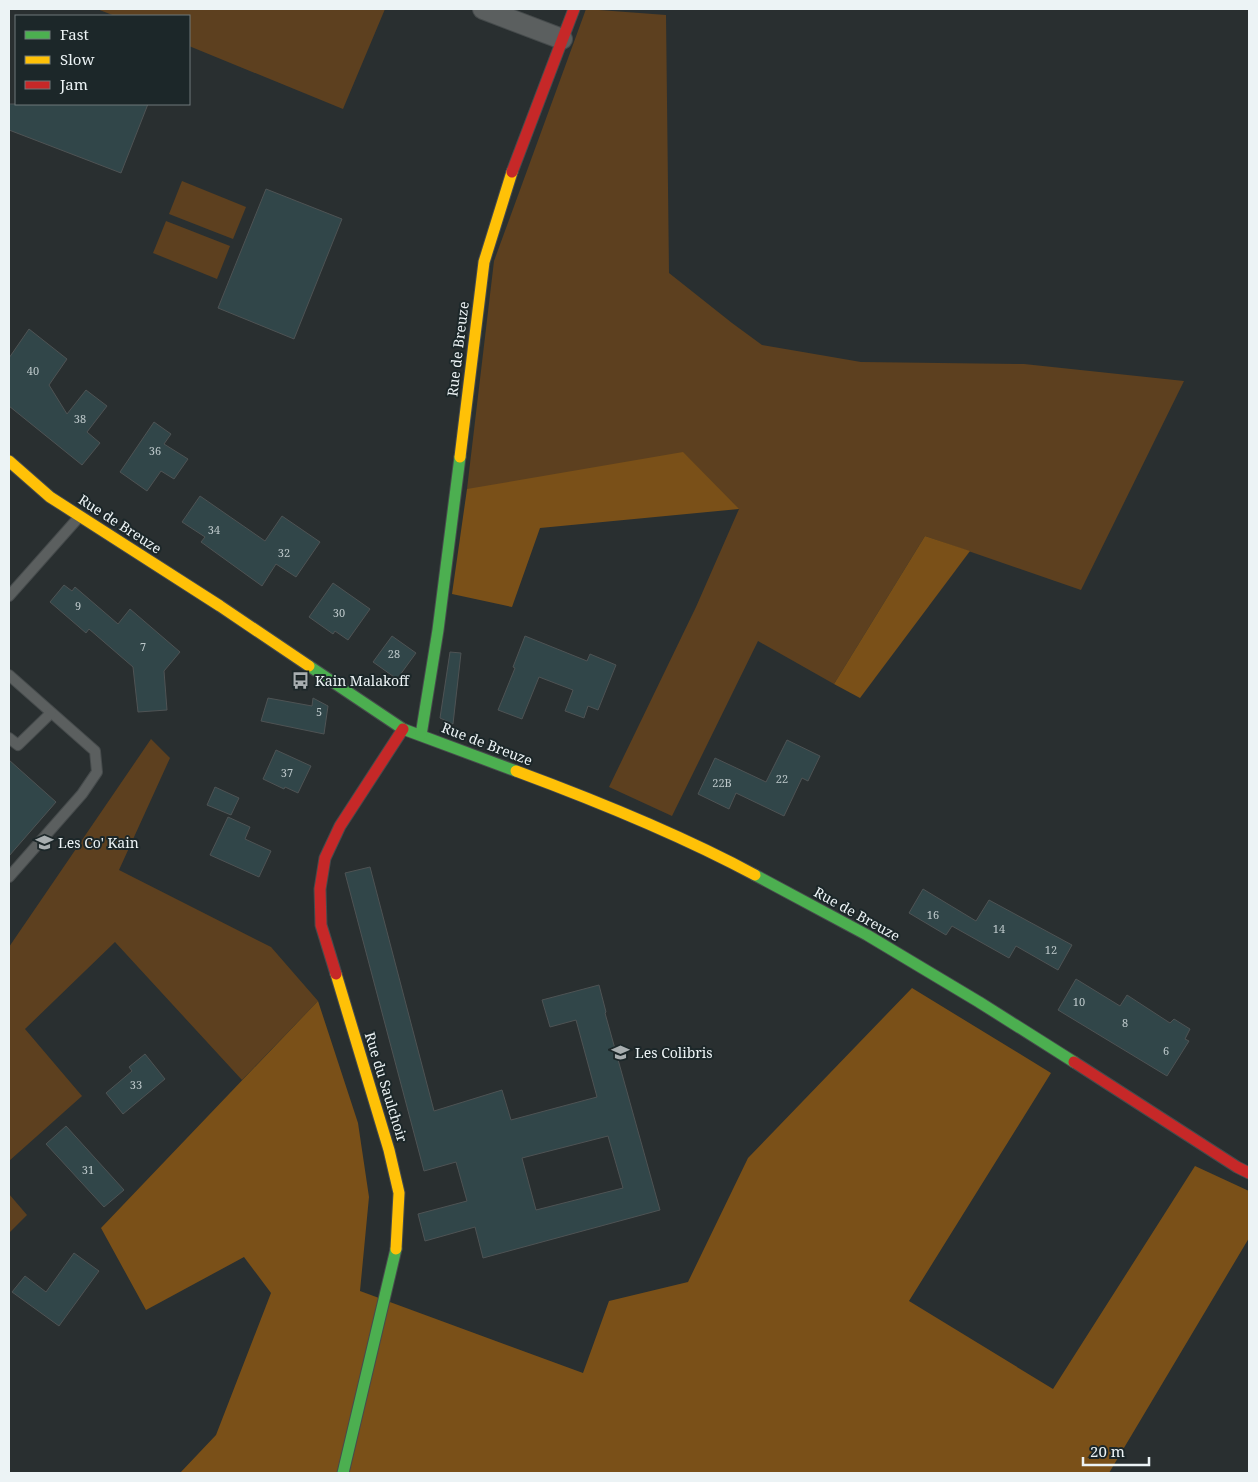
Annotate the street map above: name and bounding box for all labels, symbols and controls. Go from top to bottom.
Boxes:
legend [15,15,190,105]
text: Fast [60,24,89,44]
text: Slow [60,49,94,69]
text: Jam [59,74,88,94]
street label: Rue de Breuze [442,300,473,398]
house number: 40 [27,363,39,378]
house number: 38 [74,411,86,426]
house number: 36 [149,443,161,458]
street label: Rue de Breuze [75,490,166,558]
house number: 34 [208,522,220,537]
house number: 32 [278,545,290,560]
house number: 9 [75,598,81,613]
house number: 30 [333,605,345,620]
house number: 7 [140,639,146,654]
house number: 28 [388,646,400,661]
bus stop icon: Kain Malakoff [291,671,311,691]
place label: Kain Malakoff [315,671,410,690]
house number: 5 [316,704,322,719]
street label: Rue de Breuze [439,718,535,770]
house number: 37 [281,765,293,780]
house number: 22 [776,771,788,786]
house number: 22B [712,775,732,790]
school or university icon: Les Co' Kain [34,833,54,853]
place label: Les Co' Kain [58,833,139,852]
street label: Rue de Breuze [811,882,904,945]
house number: 16 [927,907,939,922]
house number: 14 [993,921,1005,936]
house number: 12 [1045,942,1057,957]
house number: 10 [1073,994,1085,1009]
house number: 8 [1122,1015,1128,1030]
street label: Rue du Saulchoir [361,1030,412,1145]
school or university icon: Les Colibris [611,1043,631,1063]
place label: Les Colibris [635,1043,713,1062]
house number: 6 [1163,1043,1169,1058]
house number: 33 [130,1077,142,1092]
house number: 31 [82,1162,94,1177]
scale bar [1083,1434,1149,1466]
text: 20 m [1090,1441,1125,1461]

